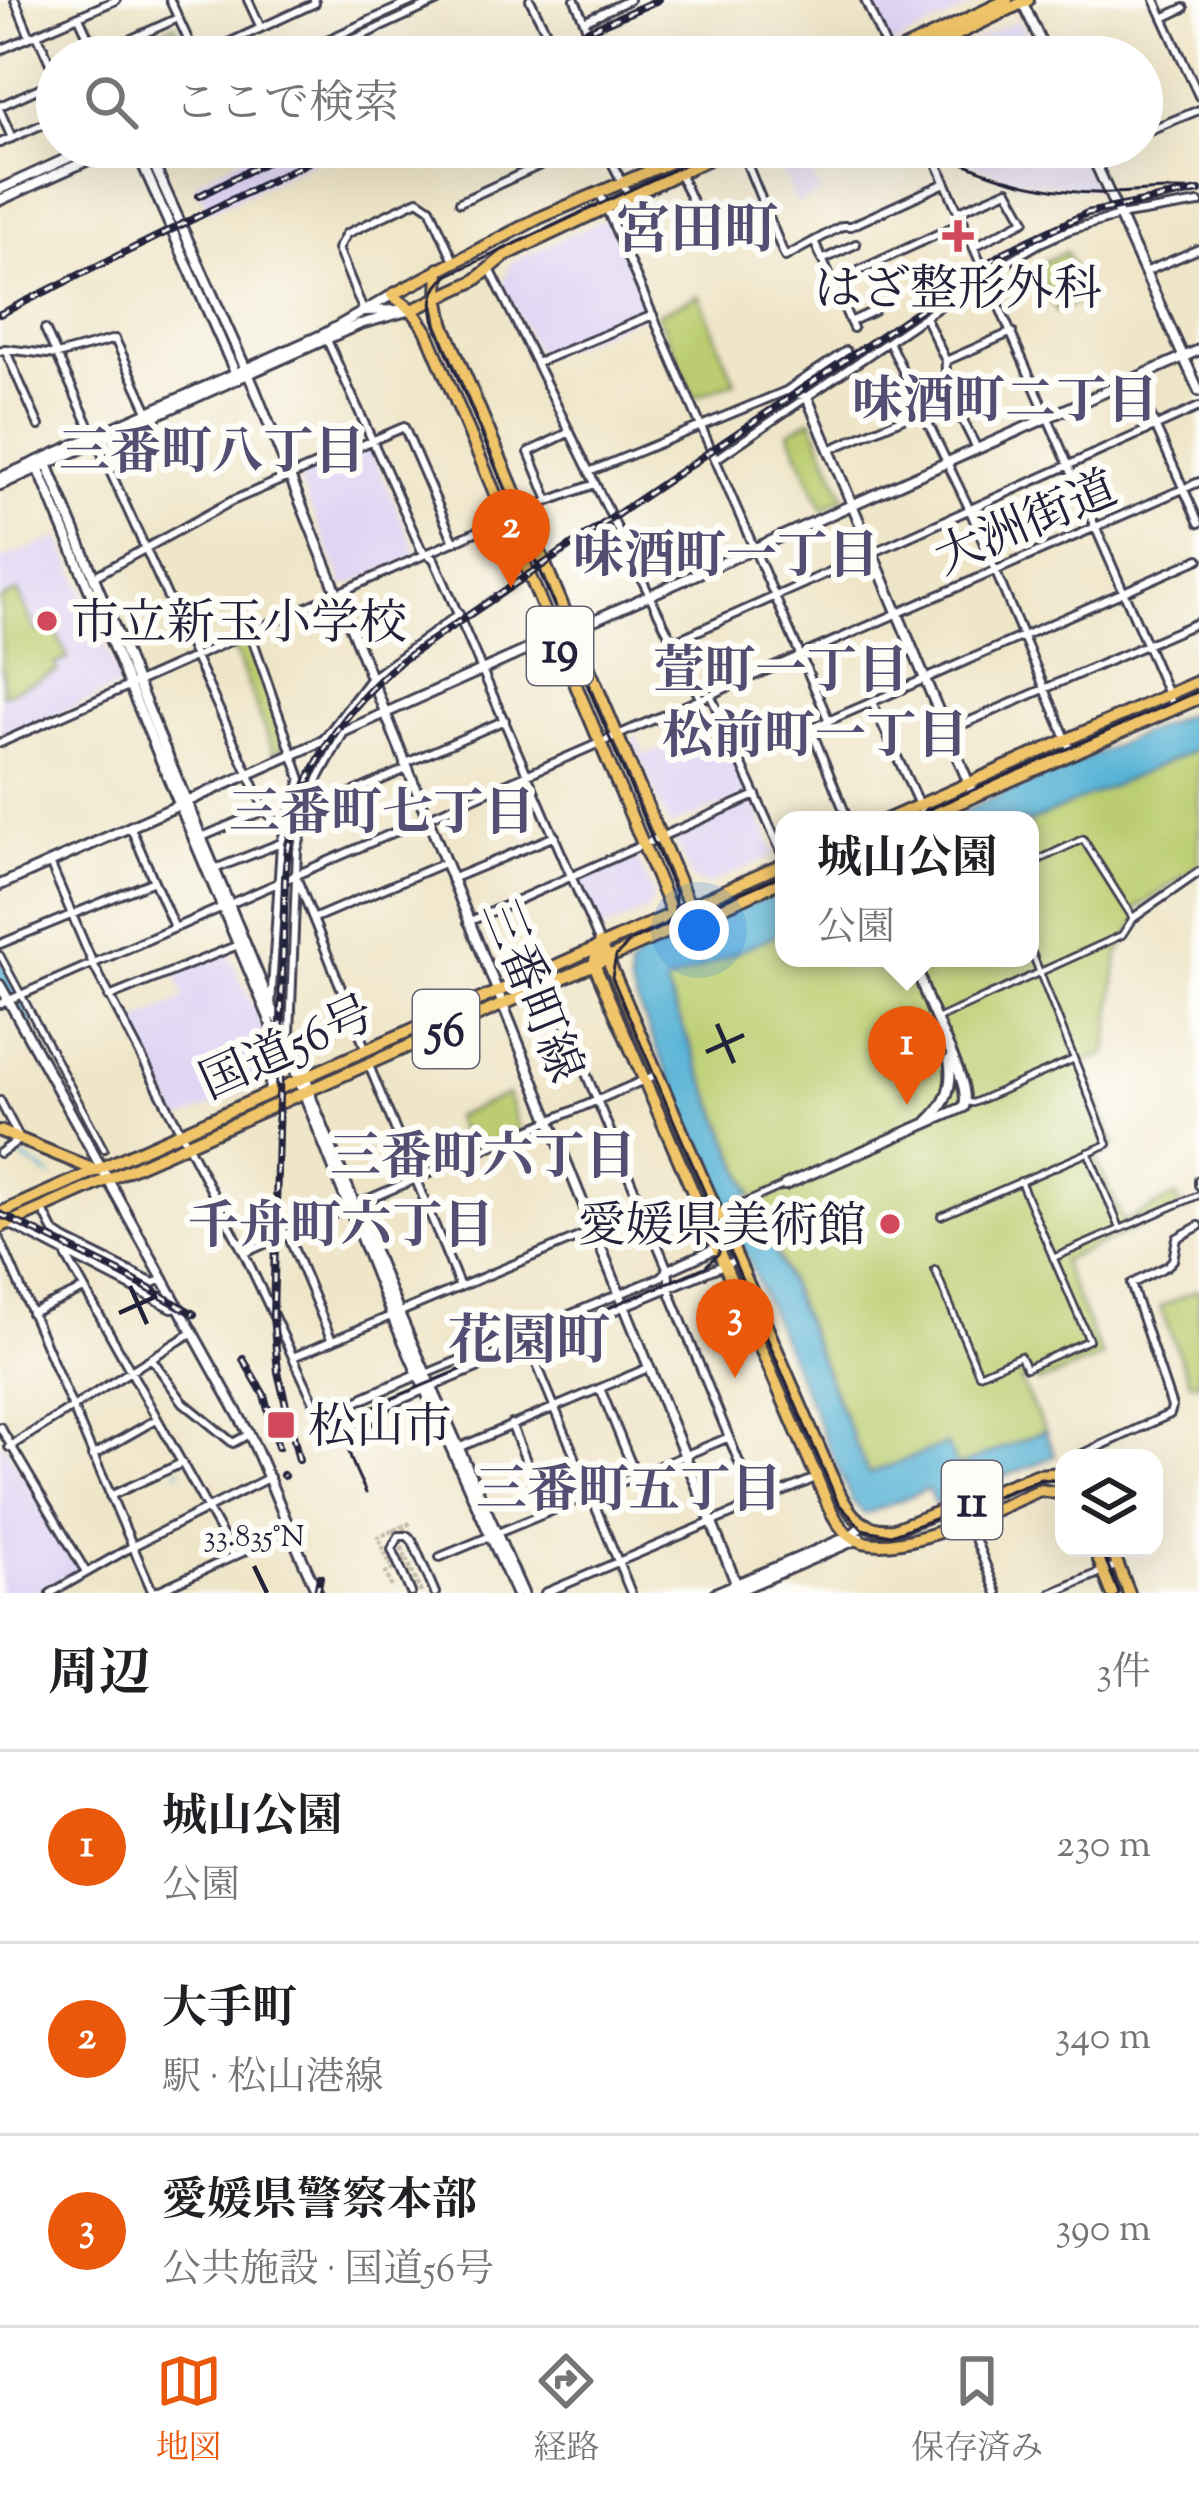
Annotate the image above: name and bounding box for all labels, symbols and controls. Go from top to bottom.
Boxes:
search box [36,36,1163,168]
icon: search [78,69,144,135]
text: ここで検索 [174,74,399,139]
district label: 宮田町 [616,195,778,273]
marker: はざ整形外科 [942,220,974,252]
place label: はざ整形外科 [814,258,1102,327]
district label: 味酒町二丁目 [852,368,1158,441]
district label: 三番町八丁目 [59,419,365,492]
street label: 大洲街道 [925,457,1129,595]
pin: 2 [472,489,550,588]
district label: 味酒町一丁目 [573,523,879,596]
place label: 市立新玉小学校 [71,592,407,661]
road number: 19 [527,607,593,685]
marker: 市立新玉小学校 [34,608,60,634]
district label: 萱町一丁目 [653,638,909,711]
district label: 松前町一丁目 [662,703,968,776]
district label: 三番町七丁目 [229,780,535,853]
popup [775,811,1039,967]
text: 城山公園 [817,829,997,894]
street label: 三番町線 [461,890,597,1094]
your location [669,900,729,960]
text: 公園 [817,902,895,958]
street label: 国道56号 [190,982,386,1120]
road number: 56 [413,990,479,1068]
pin: 1 [868,1006,946,1105]
district label: 三番町六丁目 [330,1124,636,1197]
district label: 千舟町六丁目 [188,1193,494,1266]
place label: 愛媛県美術館 [578,1195,866,1264]
marker: 愛媛県美術館 [877,1211,903,1237]
pin: 3 [696,1279,774,1378]
district label: 花園町 [448,1306,610,1384]
place label: 松山市 [308,1396,452,1465]
marker: 松山市 [265,1409,297,1441]
map controls [1055,1449,1163,1557]
button: layers [1055,1449,1163,1557]
district label: 三番町五丁目 [476,1457,782,1530]
road number: 11 [942,1461,1002,1539]
text: 33.835°N [204,1517,304,1560]
text: 周辺 [48,1640,150,1713]
text: 3件 [1096,1647,1151,1703]
text: 城山公園 [162,1787,342,1852]
text: 1 [80,1819,94,1875]
text: 230 m [1056,1819,1151,1875]
text: 公園 [162,1860,240,1916]
text: 大手町 [162,1979,297,2044]
text: 2 [78,2011,96,2067]
text: 340 m [1055,2011,1151,2067]
text: 駅 · 松山港線 [162,2052,383,2108]
text: 愛媛県警察本部 [162,2171,477,2236]
text: 3 [79,2203,95,2259]
text: 390 m [1055,2203,1151,2259]
text: 公共施設 · 国道56号 [162,2244,494,2300]
tab: 地図 [156,2348,222,2474]
tab: 経路 [533,2348,599,2474]
tab: 保存済み [911,2348,1043,2474]

